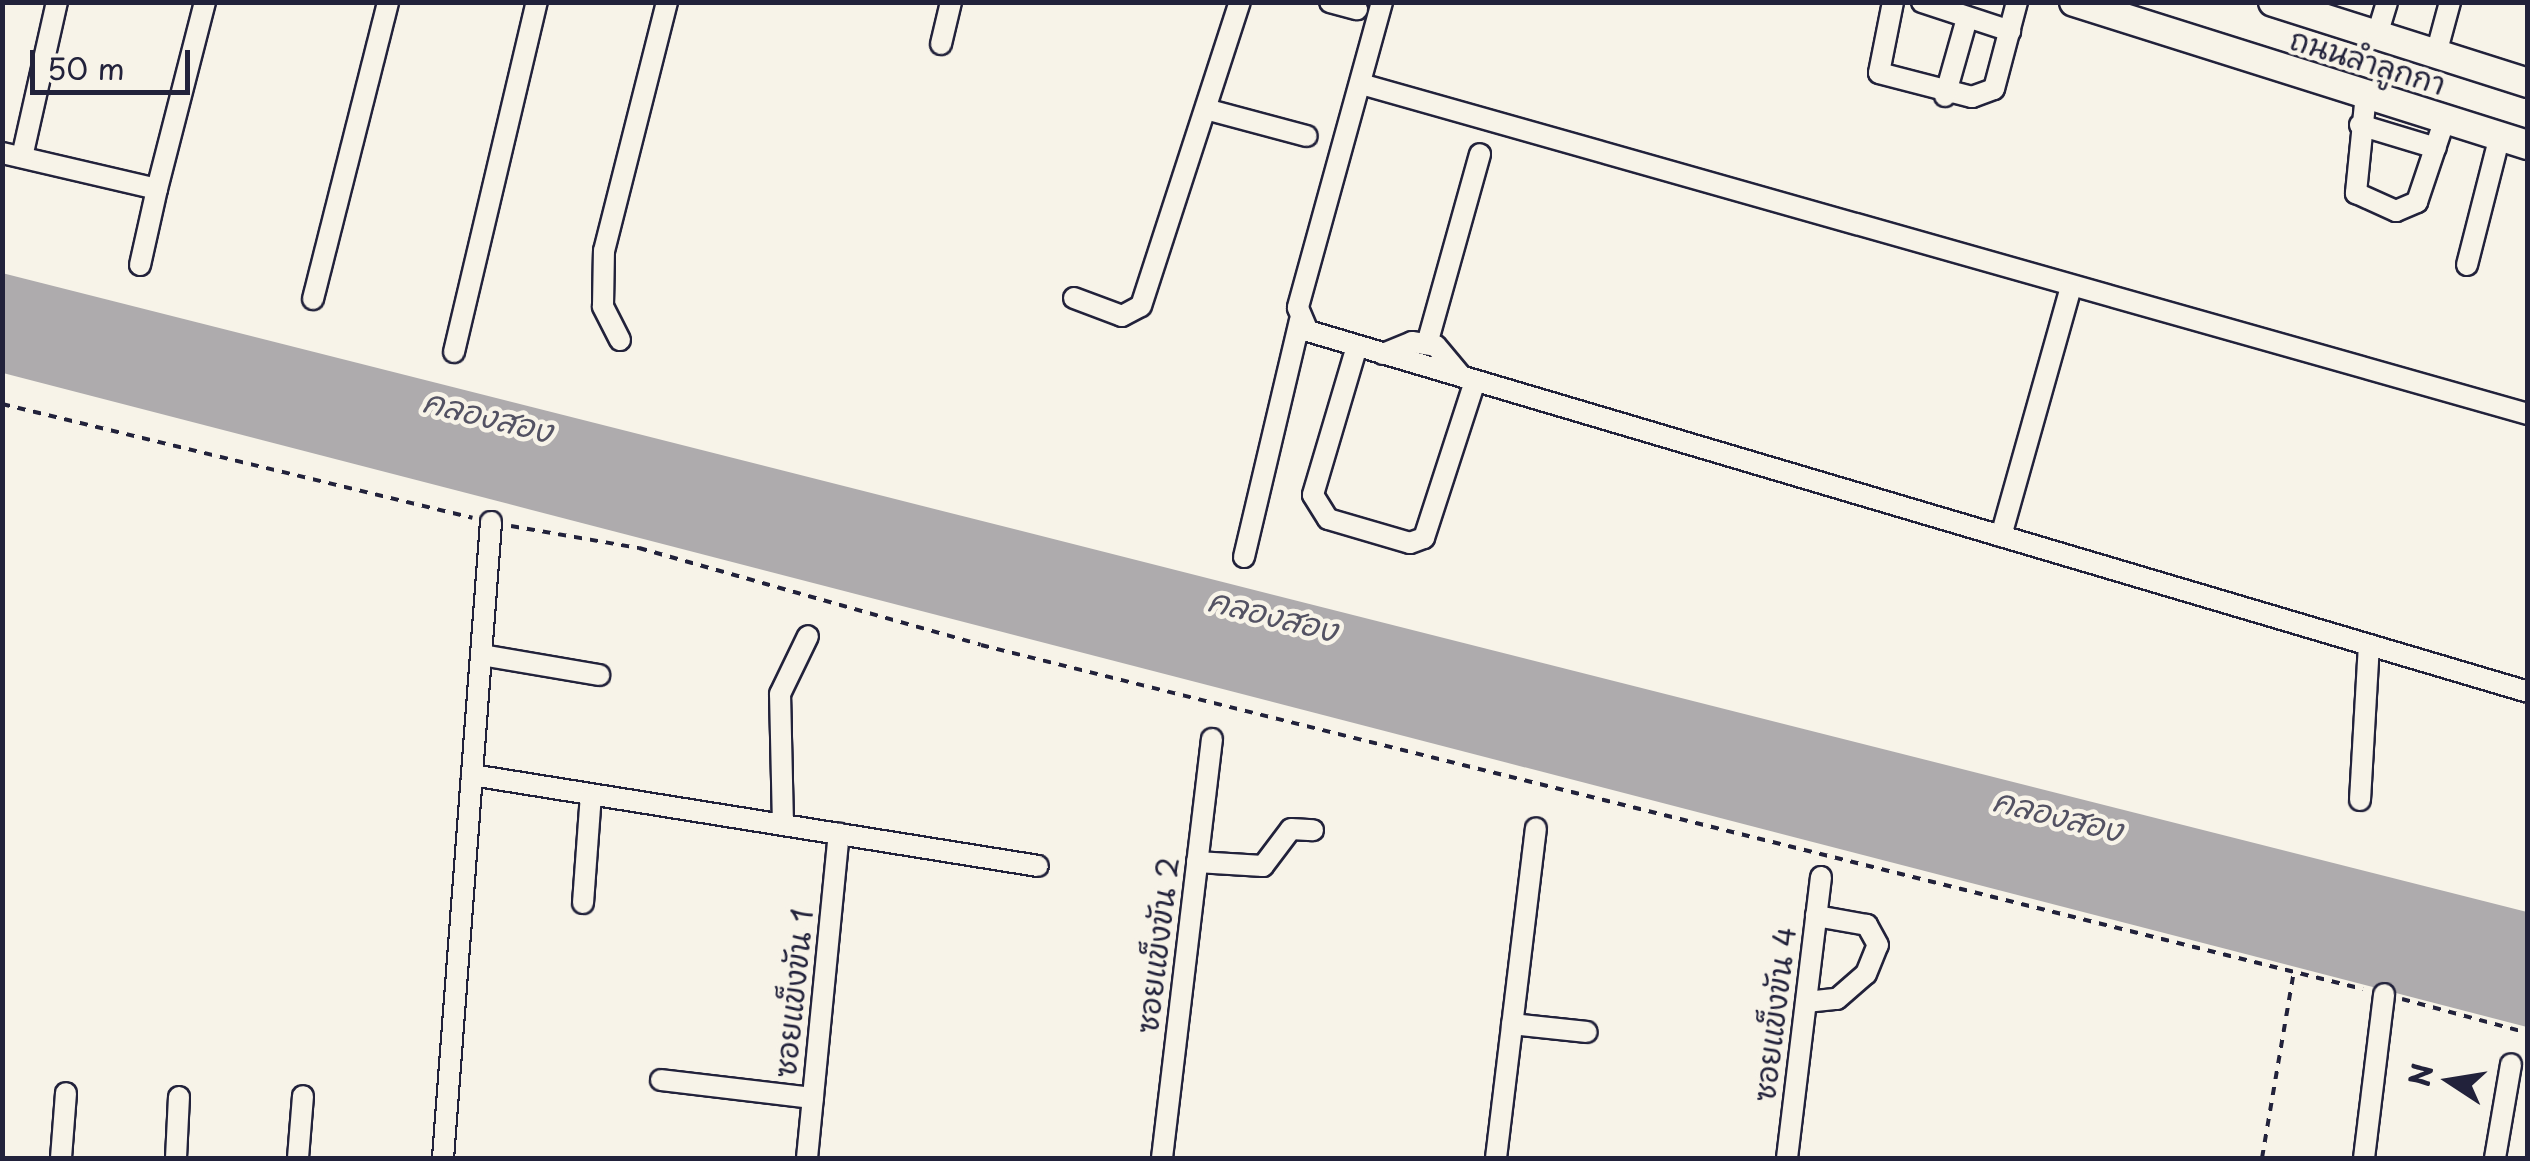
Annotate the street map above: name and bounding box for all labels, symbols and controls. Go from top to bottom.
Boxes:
street label: ถนนลำลูกกา [2286,20,2450,102]
scale bar [35,30,195,92]
text: 50 m [47,45,125,90]
water label: คลองสอง [420,380,556,450]
water label: คลองสอง [1205,579,1341,649]
water label: คลองสอง [1990,779,2126,849]
street label: ซอยแข็งขัน 2 [1128,855,1186,1035]
street label: ซอยแข็งขัน 1 [766,907,820,1079]
street label: ซอยแข็งขัน 4 [1745,924,1803,1104]
north arrow [2400,1031,2500,1131]
text: N [2397,1059,2444,1090]

